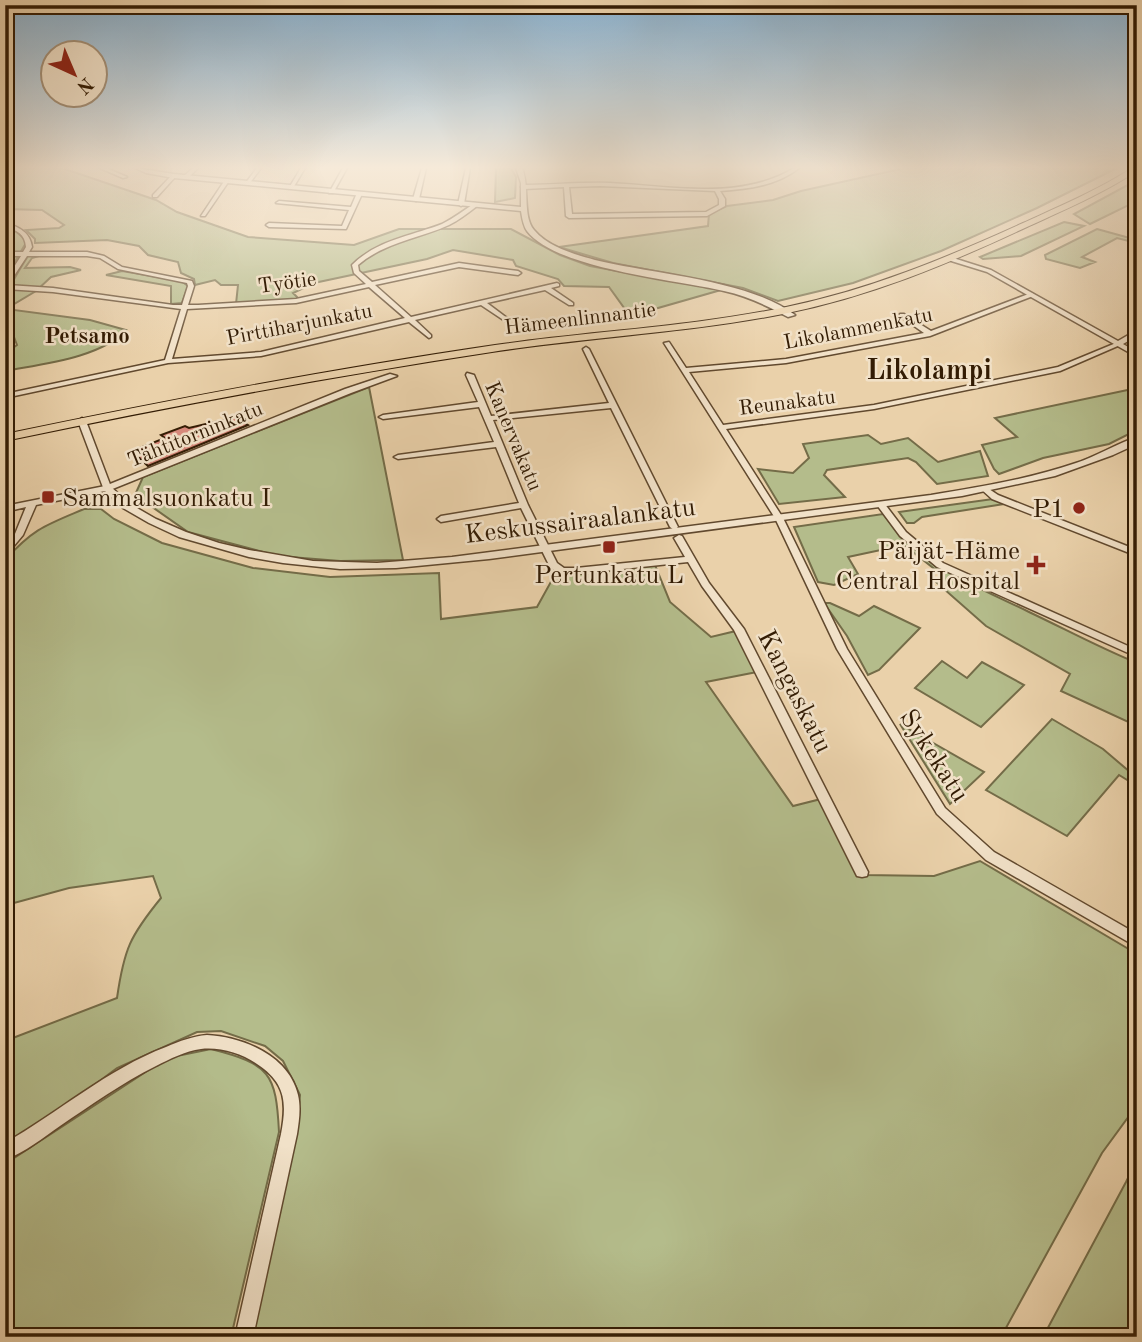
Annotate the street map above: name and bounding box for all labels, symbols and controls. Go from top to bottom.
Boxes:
north arrow [38,38,108,108]
text: N [72,73,96,97]
street label: Työtie [257,269,318,298]
street label: Hämeenlinnantie [503,300,657,339]
street label: Pirttiharjunkatu [224,301,374,350]
street label: Likolammenkatu [782,305,935,354]
district label: Petsamo [44,325,130,348]
district label: Likolampi [866,358,992,386]
street label: Kanervakatu [480,379,545,494]
street label: Reunakatu [738,387,837,420]
street label: Tähtitorninkatu [125,399,266,472]
place label: Sammalsuonkatu I [62,486,271,512]
marker: Sammalsuonkatu I [40,489,56,505]
street label: Keskussairaalankatu [463,495,697,549]
place label: P1 [1032,497,1065,523]
marker: P1 [1071,500,1087,516]
marker: Pertunkatu L [601,539,617,555]
place label: Päijät-Häme Central Hospital [836,539,1020,595]
marker: Päijät-Häme Central Hospital [1026,555,1046,575]
place label: Pertunkatu L [534,563,684,589]
street label: Kangaskatu [752,626,836,758]
street label: Sykekatu [894,705,973,807]

